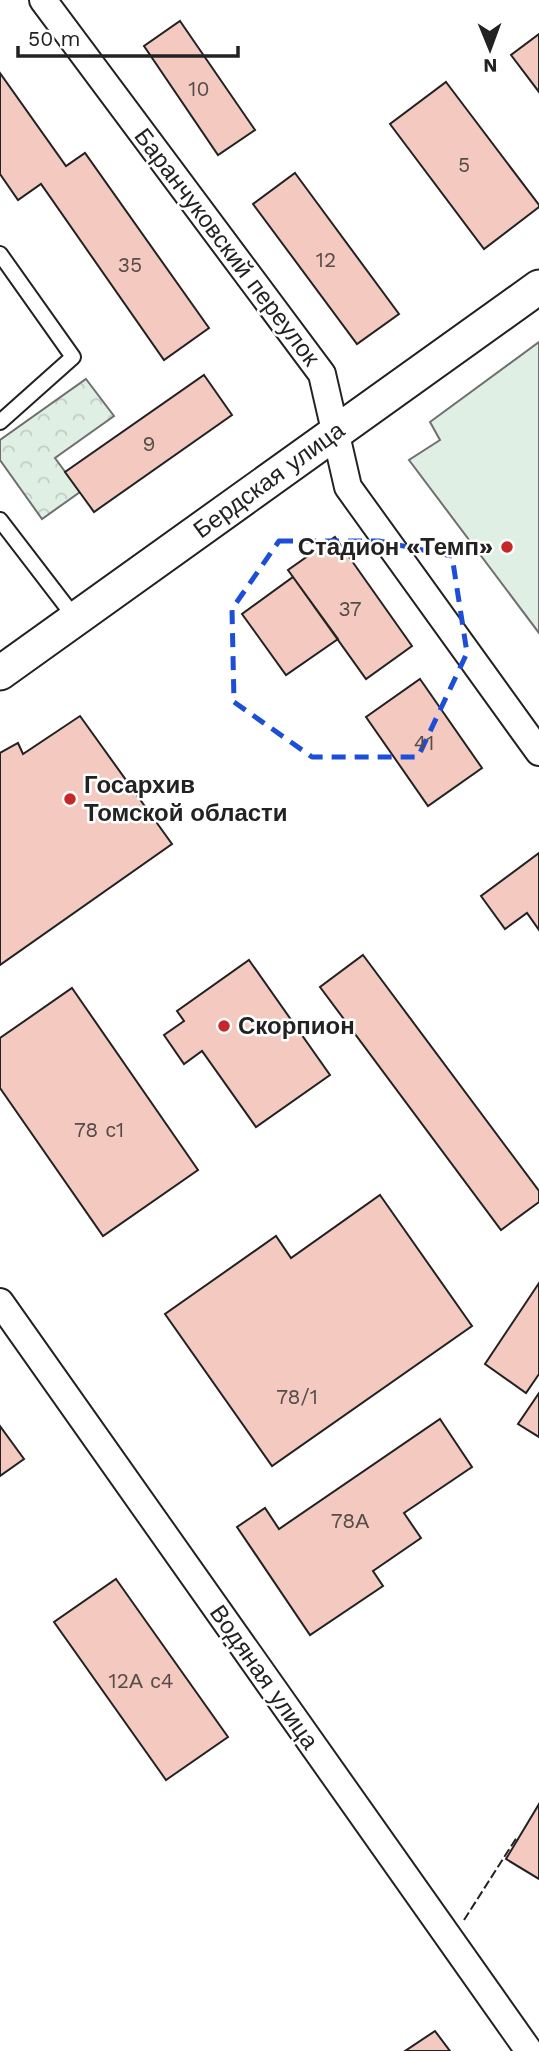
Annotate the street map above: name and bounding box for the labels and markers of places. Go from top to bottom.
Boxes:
place label: Стадион «Темп» [298,533,493,561]
marker: Стадион «Темп» [499,539,515,555]
place label: Госархив Томской области [84,771,288,827]
marker: Госархив Томской области [62,791,78,807]
place label: Скорпион [238,1012,355,1040]
marker: Скорпион [216,1018,232,1034]

